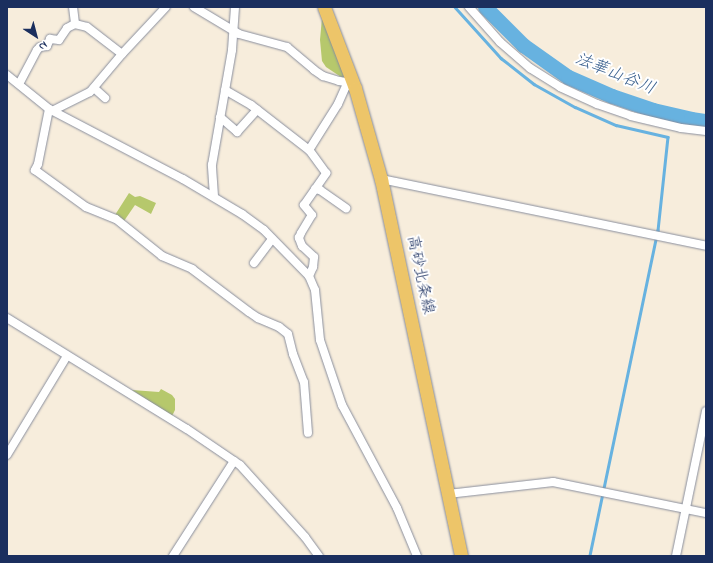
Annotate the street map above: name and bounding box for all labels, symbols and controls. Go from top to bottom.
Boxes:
north arrow [16,16,56,56]
text: N [35,37,51,54]
water label: 法華山谷川 [572,49,658,99]
street label: 高砂北条線 [402,234,438,316]

